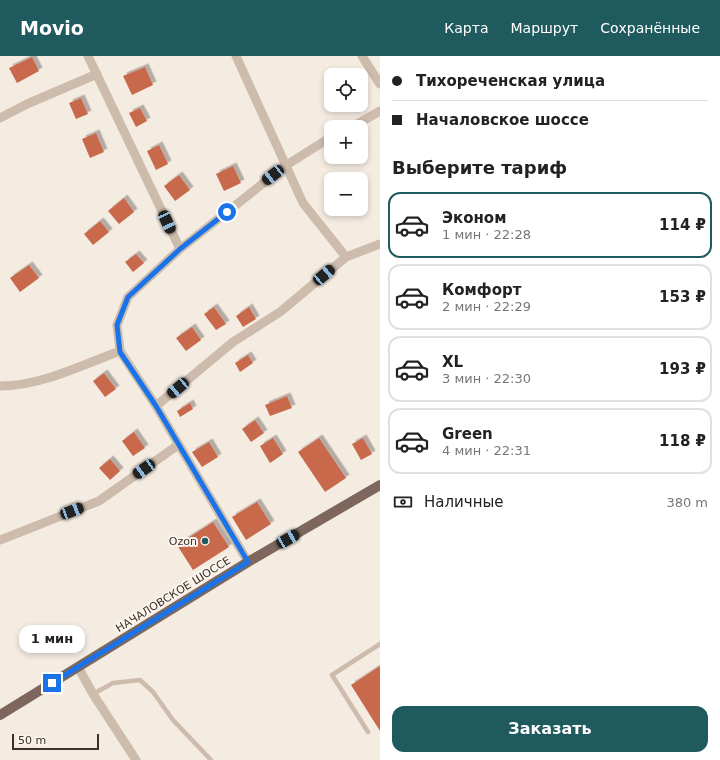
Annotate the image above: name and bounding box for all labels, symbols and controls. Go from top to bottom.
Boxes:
text: Movio [20,17,84,39]
text: Карта [444,20,488,36]
text: Маршрут [510,20,578,36]
text: Сохранённые [600,20,700,36]
map controls [324,68,368,216]
button: locate [324,68,368,112]
text: Тихореченская улица [416,72,605,90]
text: Началовское шоссе [416,111,589,129]
button: + [324,120,368,164]
text: Выберите тариф [392,157,567,178]
car [260,163,286,187]
button: − [324,172,368,216]
route start [218,203,236,221]
icon: car [394,207,430,243]
car [156,209,178,235]
text: Эконом [442,209,506,227]
text: 114 ₽ [659,216,706,234]
text: 1 мин · 22:28 [442,227,531,242]
car [311,263,337,287]
icon: car [394,279,430,315]
text: Комфорт [442,281,521,299]
text: 153 ₽ [659,288,706,306]
text: 2 мин · 22:29 [442,299,531,314]
icon: car [394,351,430,387]
text: XL [442,353,463,371]
text: 193 ₽ [659,360,706,378]
text: 3 мин · 22:30 [442,371,531,386]
car [165,376,191,400]
icon: car [394,423,430,459]
text: Green [442,425,493,443]
text: 118 ₽ [659,432,706,450]
text: 4 мин · 22:31 [442,443,531,458]
car [131,457,157,481]
icon: cash [392,491,414,513]
text: Наличные [424,493,504,511]
text: 380 m [666,495,708,510]
car [59,501,85,521]
car [275,528,301,550]
place label: Ozon [169,535,197,548]
marker: Ozon [200,536,210,546]
street label: НАЧАЛОВСКОЕ ШОССЕ [114,554,233,635]
callout: 1 мин [19,625,85,653]
text: 1 мин [31,631,73,646]
route end [43,674,61,692]
button: Заказать [392,706,708,752]
scale bar [12,732,99,751]
text: 50 m [18,734,46,747]

